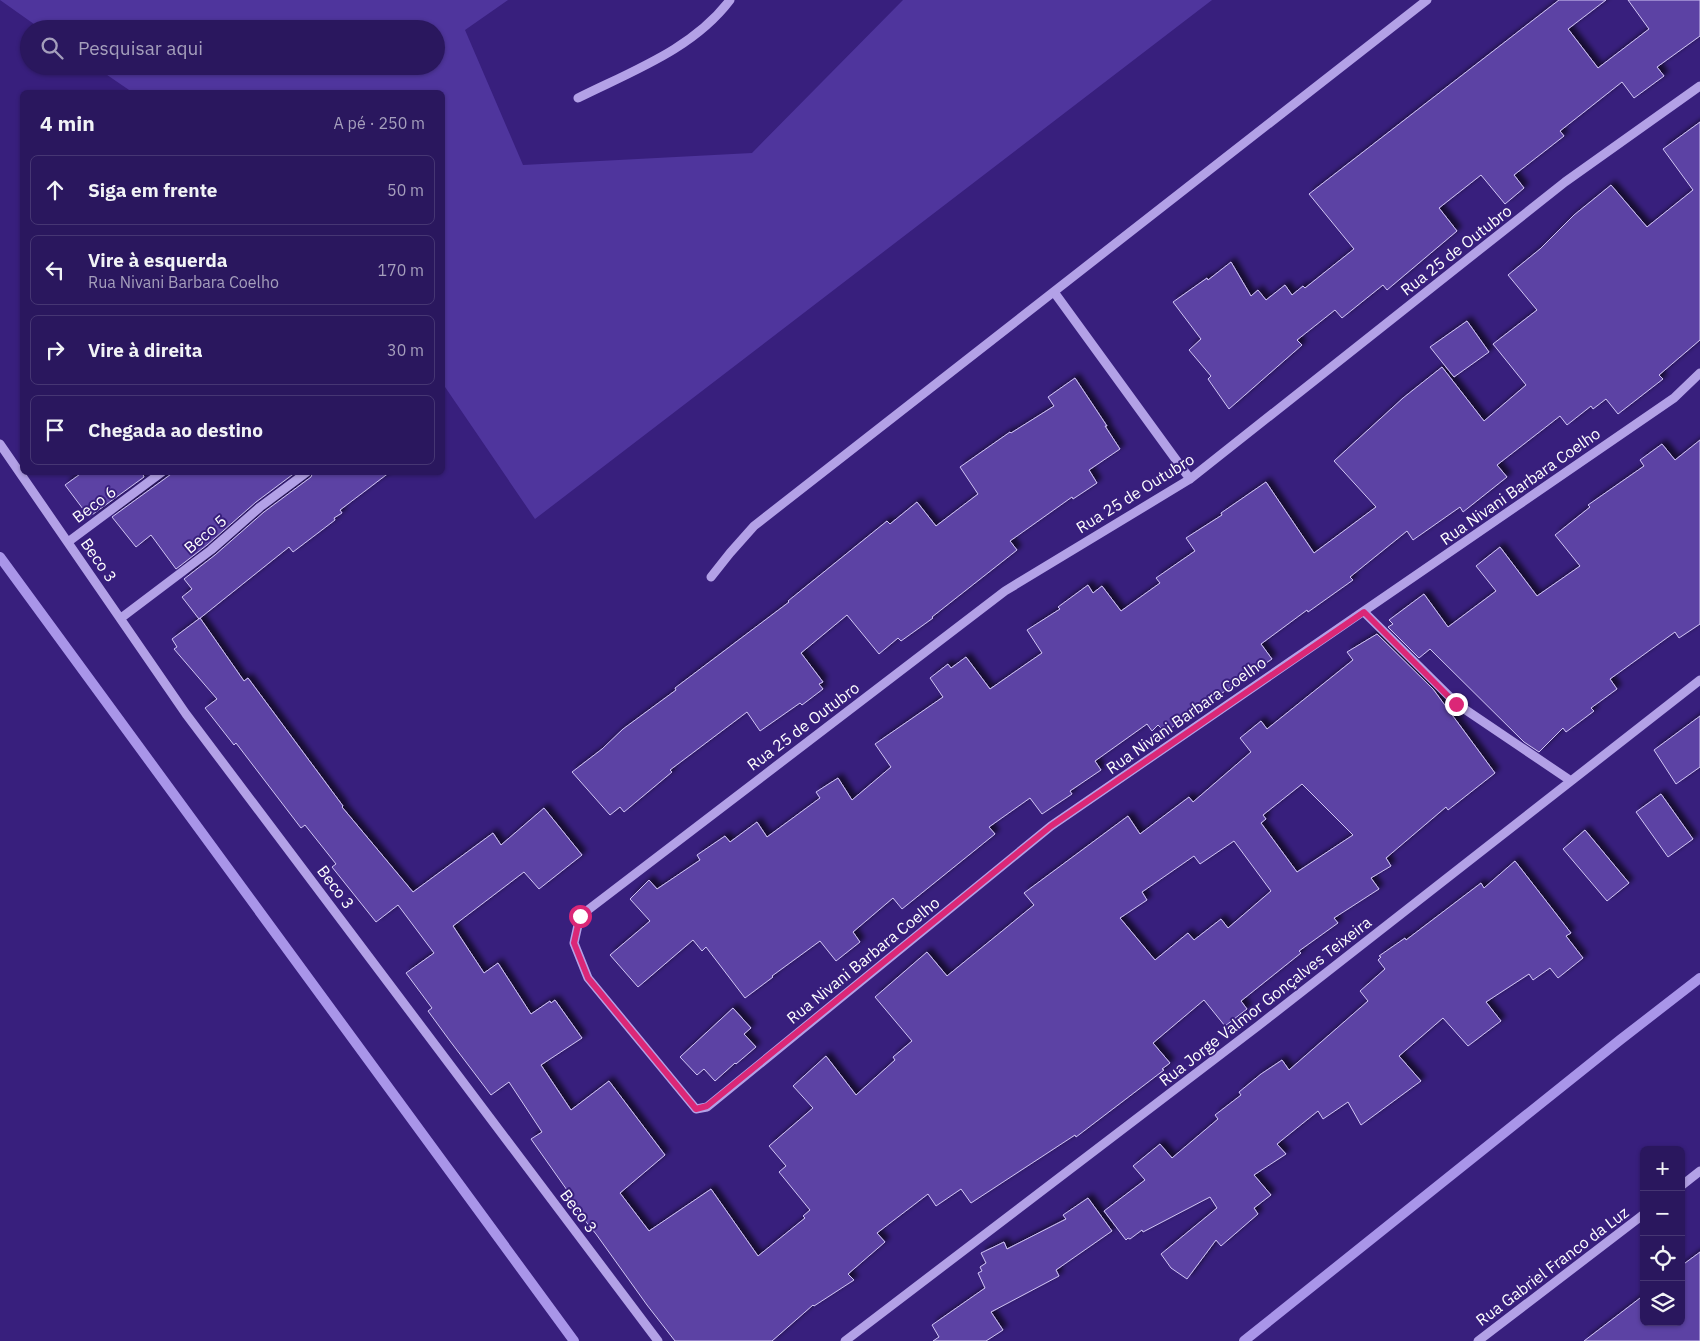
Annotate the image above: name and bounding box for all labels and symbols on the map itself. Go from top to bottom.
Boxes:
street label: Rua 25 de Outubro [1396,200,1516,300]
street label: Rua Nivani Barbara Coelho [1436,423,1604,549]
street label: Rua 25 de Outubro [1072,449,1198,537]
street label: Beco 6 [68,481,120,527]
street label: Beco 5 [180,510,230,558]
street label: Beco 3 [77,534,121,586]
street label: Rua Nivani Barbara Coelho [1102,652,1270,778]
street label: Rua 25 de Outubro [743,677,863,775]
route end [1445,693,1468,716]
street label: Beco 3 [313,861,359,913]
street label: Rua Nivani Barbara Coelho [782,892,944,1028]
route start [569,905,592,928]
street label: Rua Jorge Valmor Gonçalves Teixeira [1155,912,1376,1090]
street label: Beco 3 [556,1185,602,1237]
street label: Rua Gabriel Franco da Luz [1472,1202,1632,1330]

